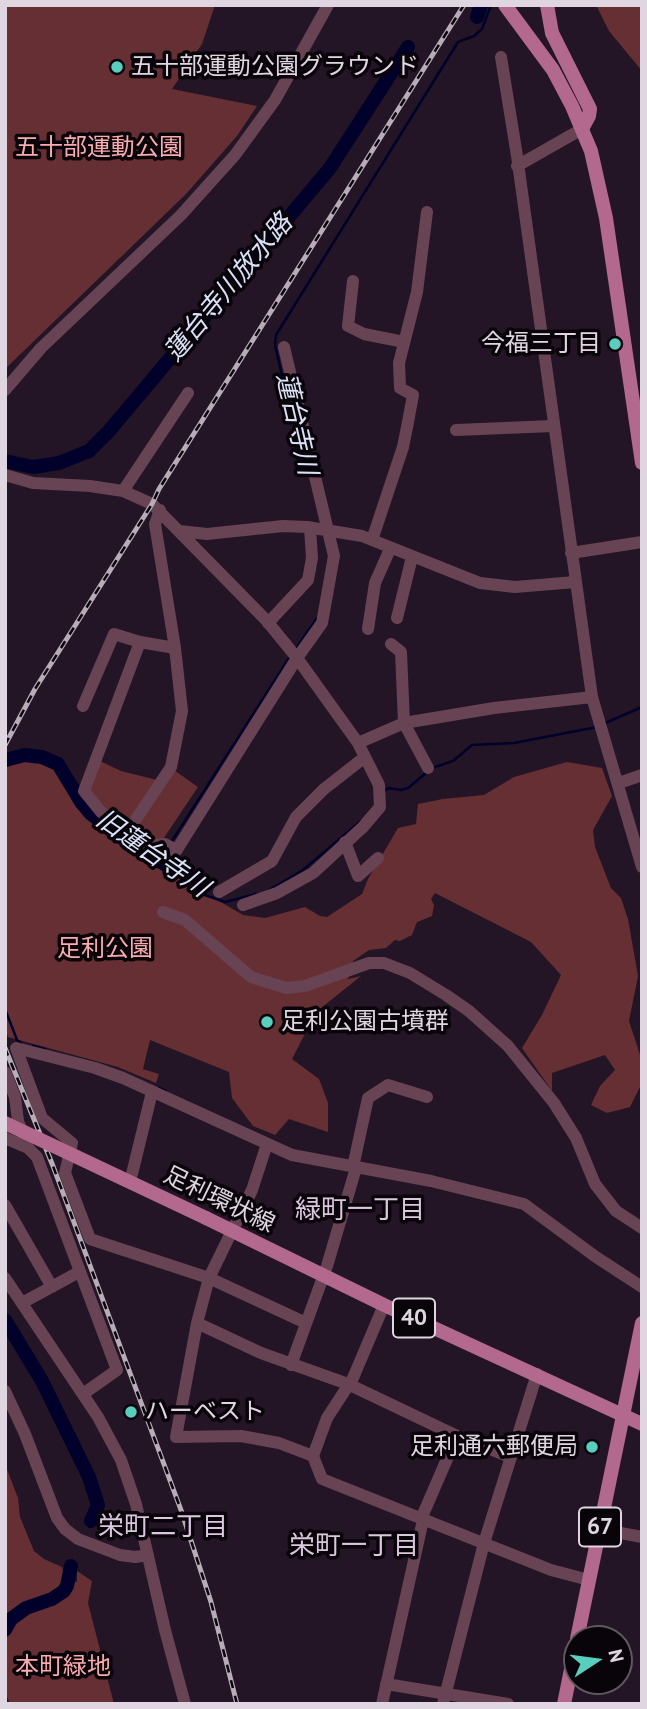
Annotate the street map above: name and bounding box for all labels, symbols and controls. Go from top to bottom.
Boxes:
place label: 五十部運動公園グラウンド [131,53,419,81]
marker: 五十部運動公園グラウンド [109,59,125,75]
park label: 五十部運動公園 [15,134,183,162]
water label: 蓮台寺川放水路 [159,208,299,368]
place label: 今福三丁目 [481,330,601,358]
marker: 今福三丁目 [607,336,623,352]
water label: 蓮台寺川 [269,370,323,478]
water label: 旧蓮台寺川 [90,804,214,904]
park label: 足利公園 [57,935,153,963]
place label: 足利公園古墳群 [281,1008,449,1036]
marker: 足利公園古墳群 [259,1014,275,1030]
street label: 足利環状線 [159,1161,279,1239]
district label: 緑町一丁目 [295,1195,425,1227]
road number: 40 [393,1298,435,1338]
place label: ハーベスト [145,1398,265,1426]
marker: ハーベスト [123,1404,139,1420]
place label: 足利通六郵便局 [410,1433,578,1461]
marker: 足利通六郵便局 [584,1439,600,1455]
road number: 67 [579,1508,621,1546]
district label: 栄町二丁目 [98,1512,228,1544]
district label: 栄町一丁目 [289,1531,419,1563]
north arrow [563,1625,633,1695]
text: N [603,1647,630,1664]
park label: 本町緑地 [15,1653,111,1681]

